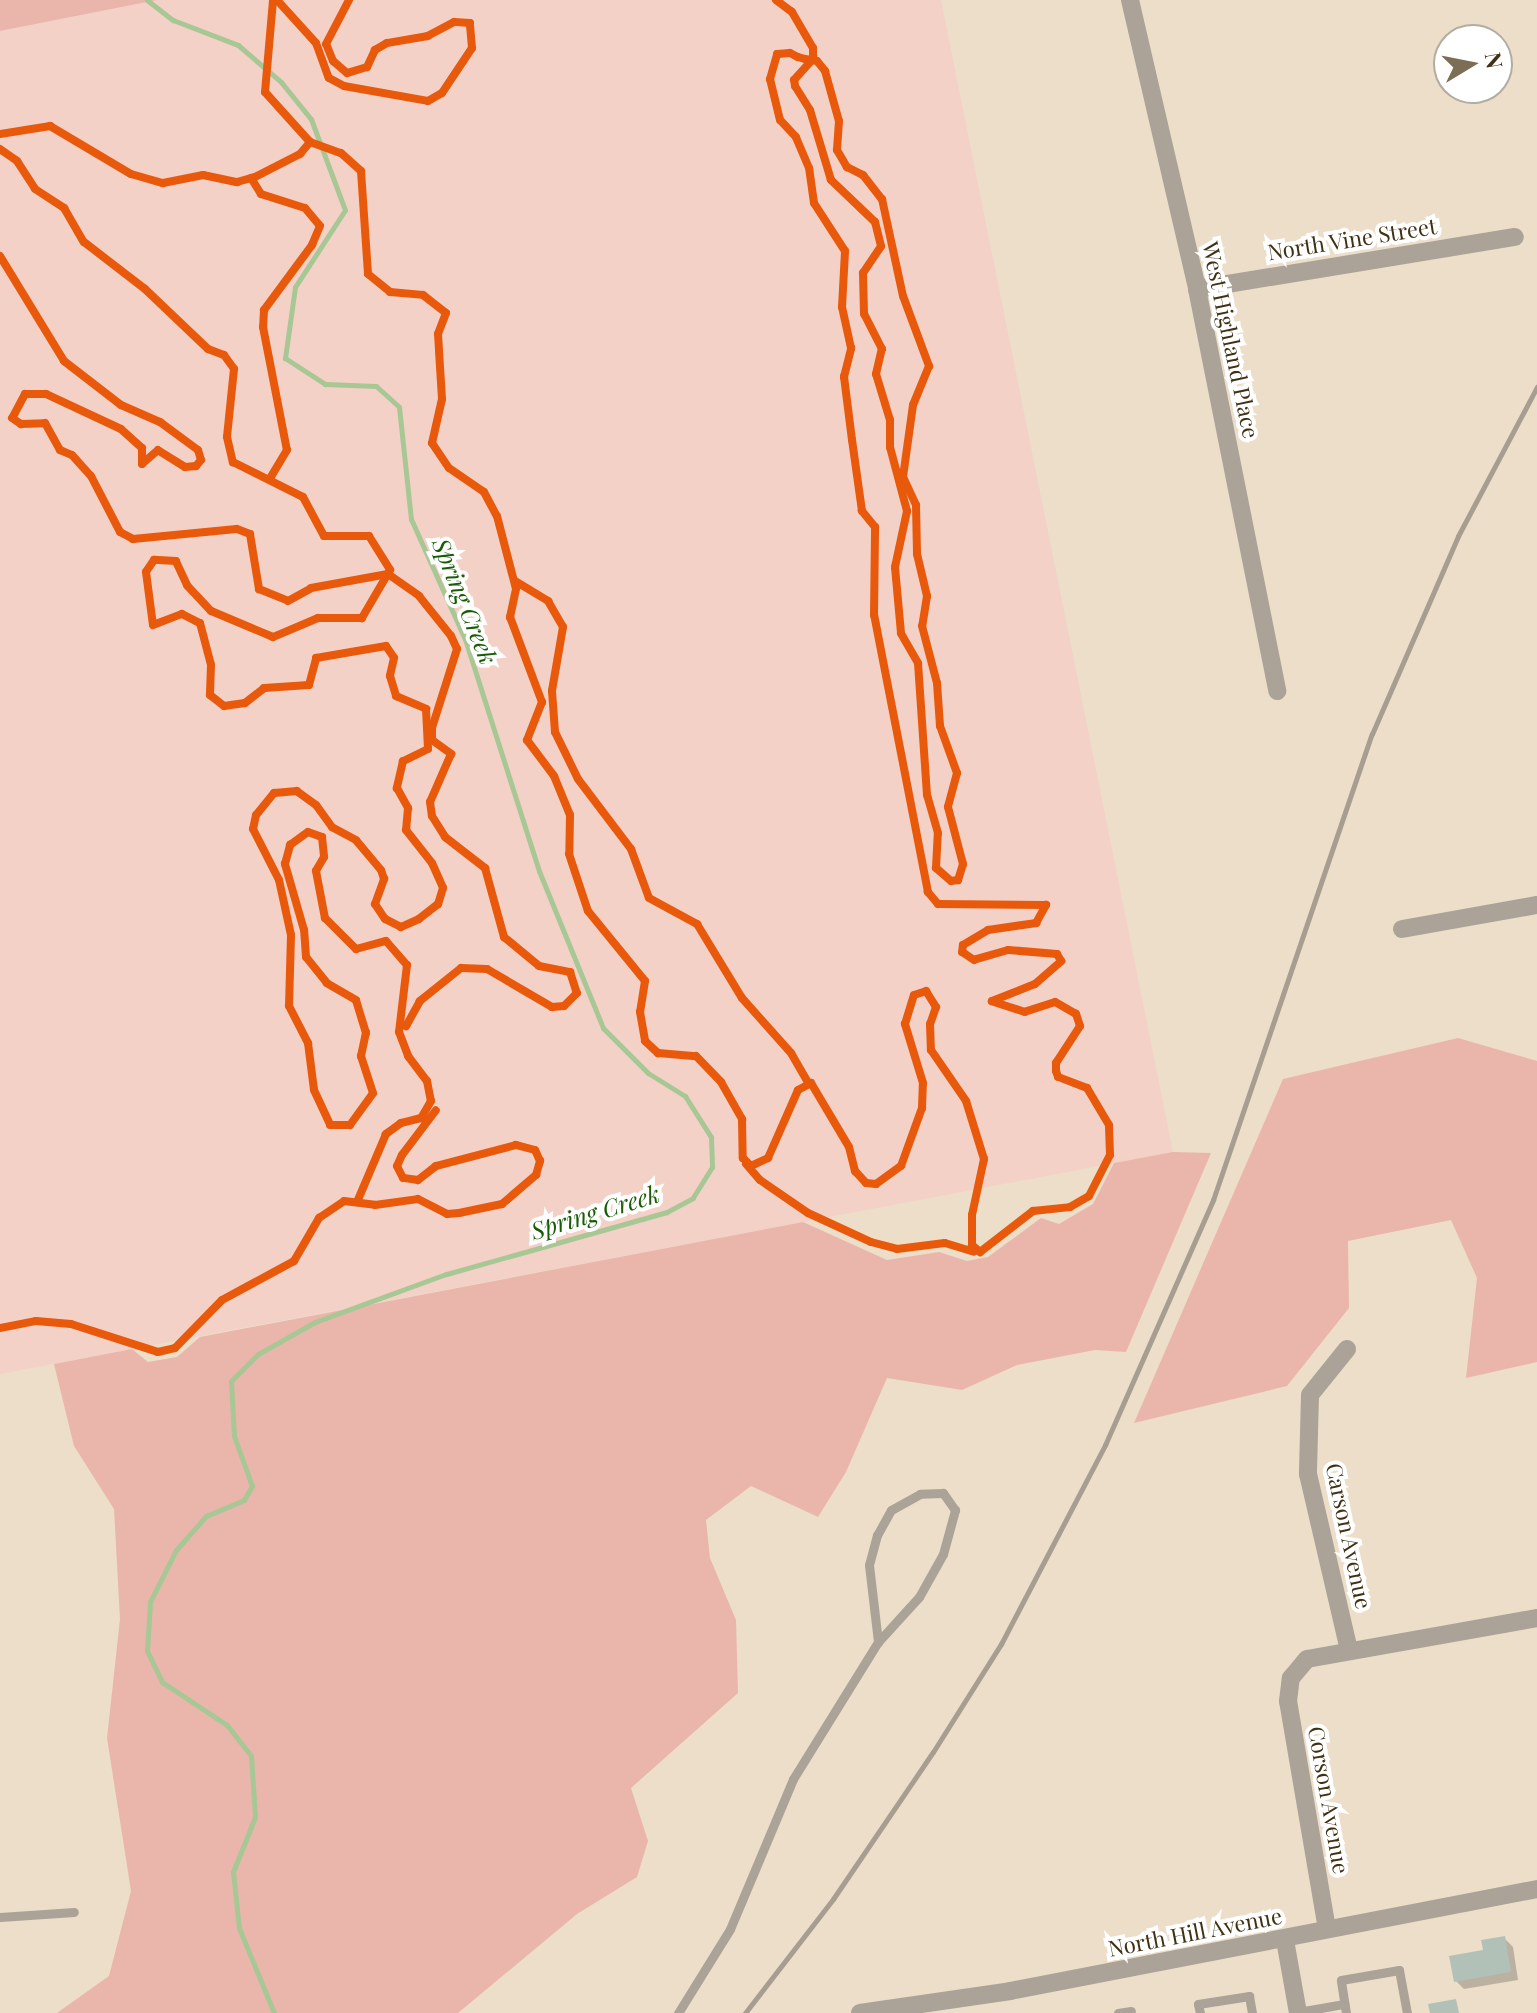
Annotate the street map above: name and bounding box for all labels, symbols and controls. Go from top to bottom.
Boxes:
north arrow [1433,24,1513,104]
text: N [1479,50,1511,71]
street label: North Vine Street [1265,213,1439,265]
street label: West Highland Place [1197,239,1265,441]
water label: Spring Creek [427,534,503,668]
water label: Spring Creek [527,1179,663,1245]
street label: Carson Avenue [1321,1460,1377,1612]
street label: Corson Avenue [1303,1724,1355,1876]
street label: North Hill Avenue [1106,1902,1284,1962]

